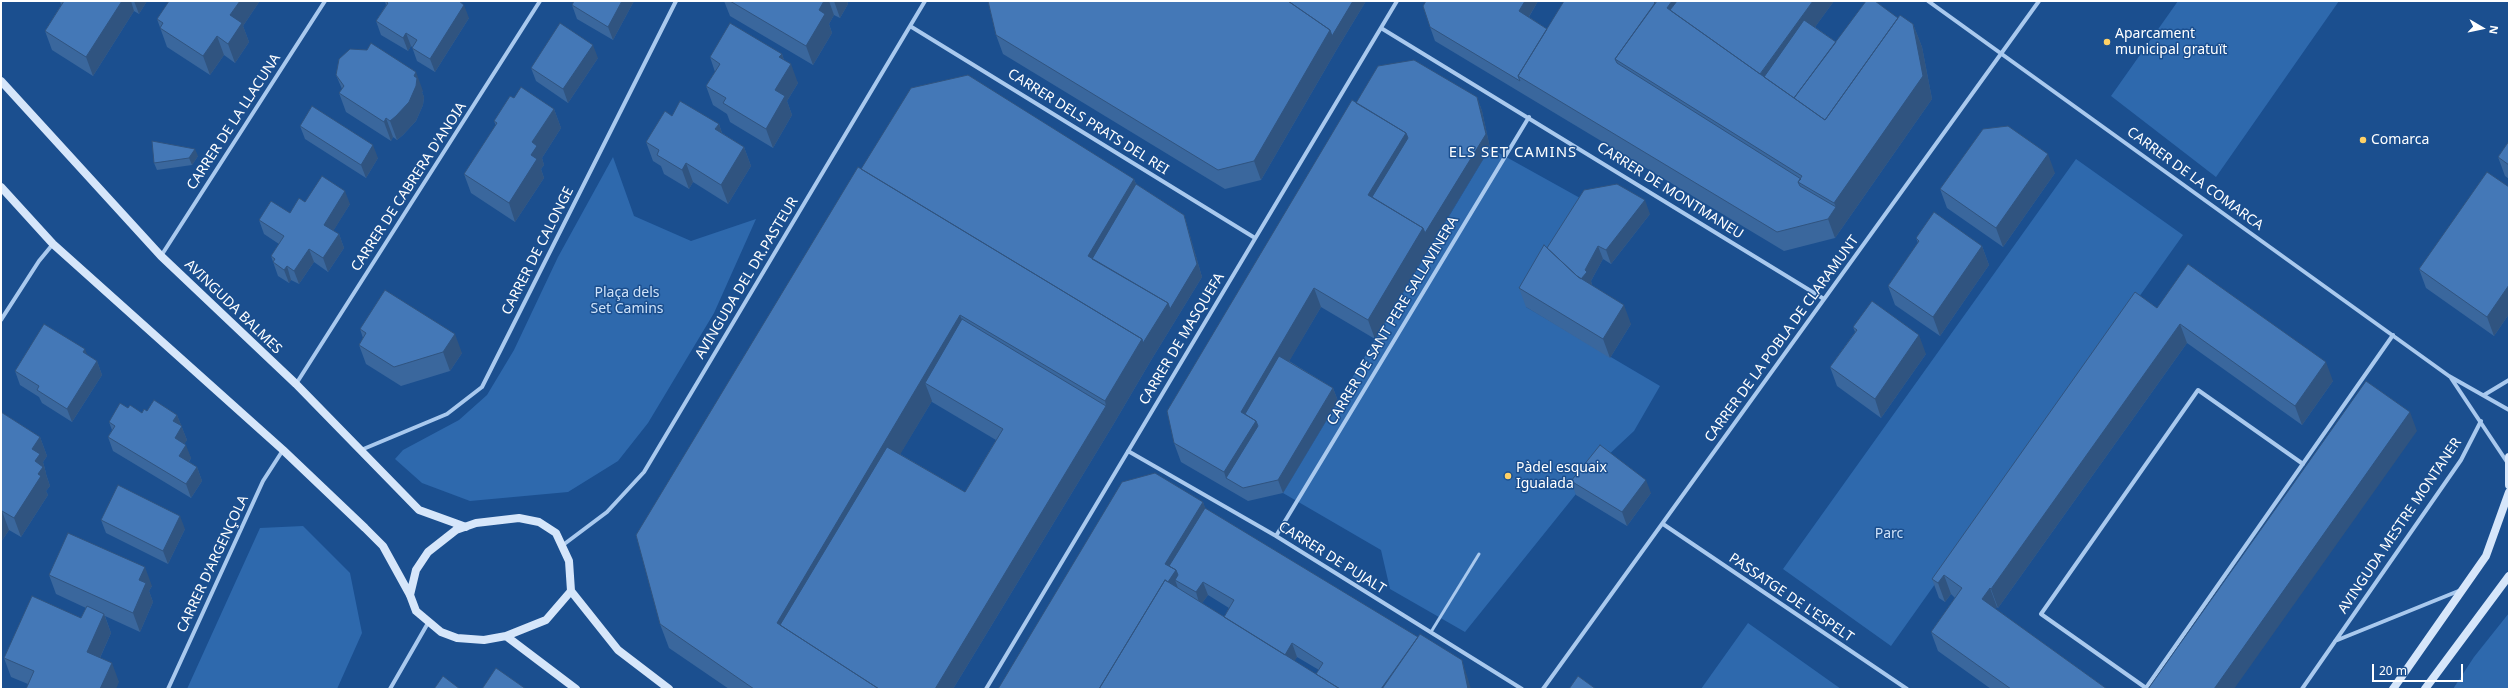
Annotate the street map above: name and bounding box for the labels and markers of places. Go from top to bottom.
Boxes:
place label: Aparcament municipal gratuït [2115,26,2227,58]
marker: Aparcament municipal gratuït [2102,37,2112,47]
place label: Comarca [2371,132,2429,148]
marker: Comarca [2358,135,2368,145]
place label: Pàdel esquaix Igualada [1516,460,1607,492]
marker: Pàdel esquaix Igualada [1503,471,1513,481]

